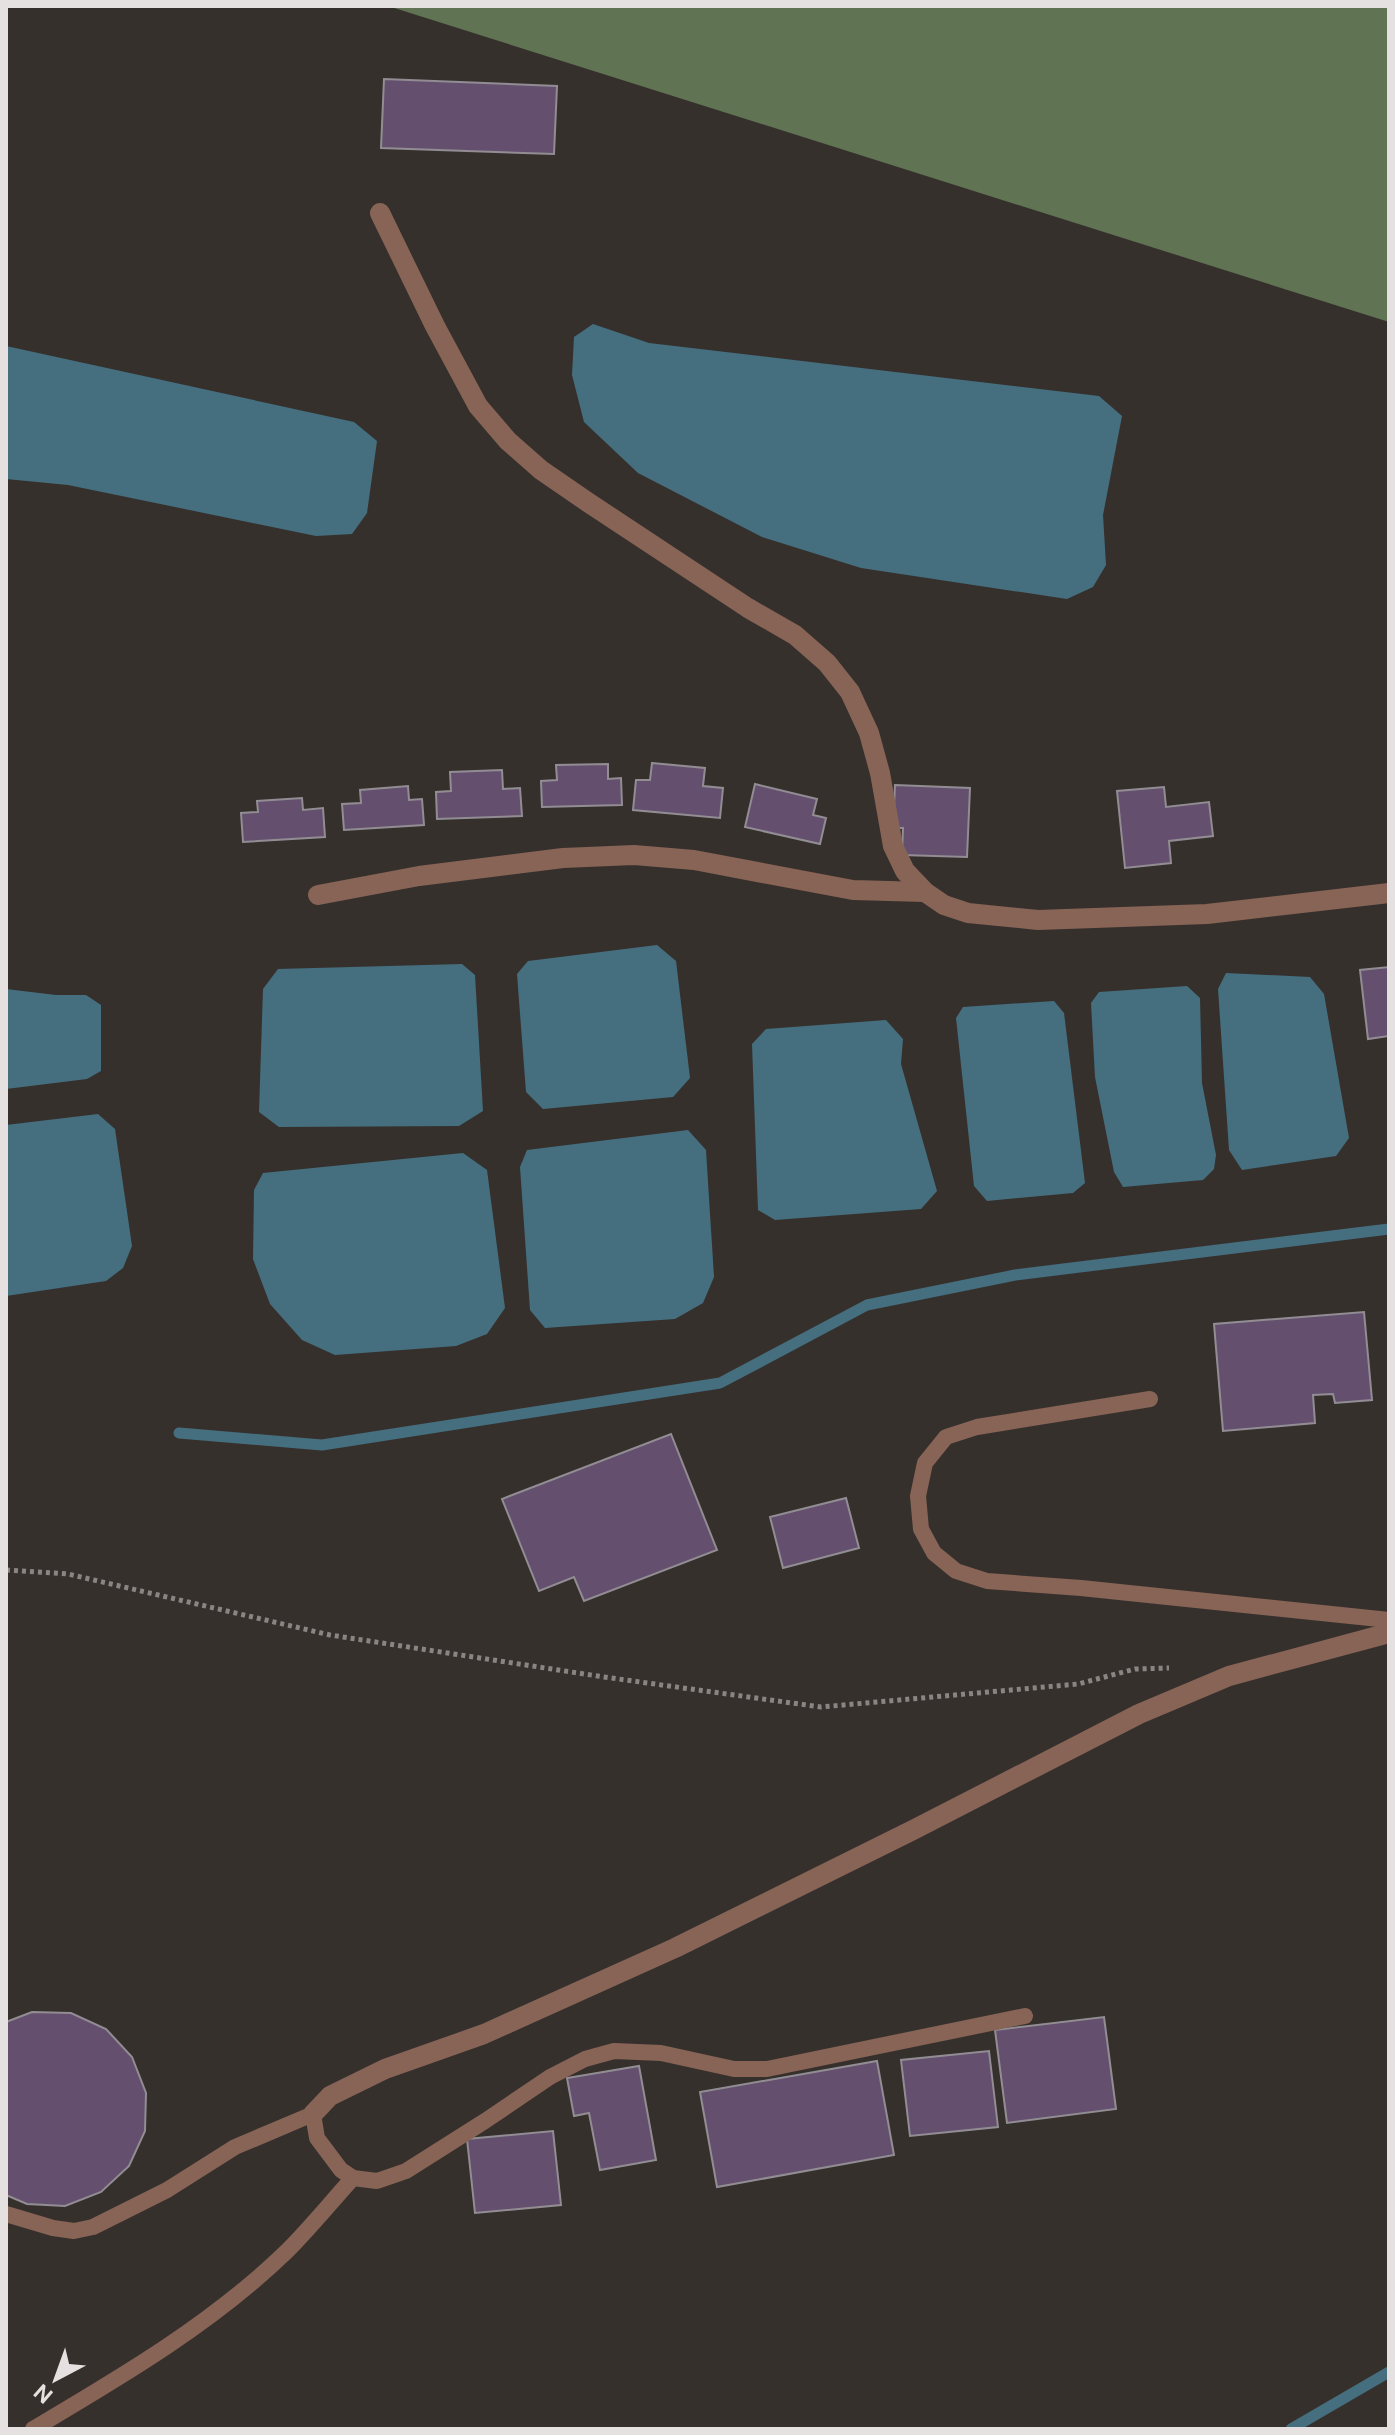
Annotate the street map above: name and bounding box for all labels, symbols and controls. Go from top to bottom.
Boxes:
north arrow [16,2339,96,2419]
text: N [28,2378,59,2410]

